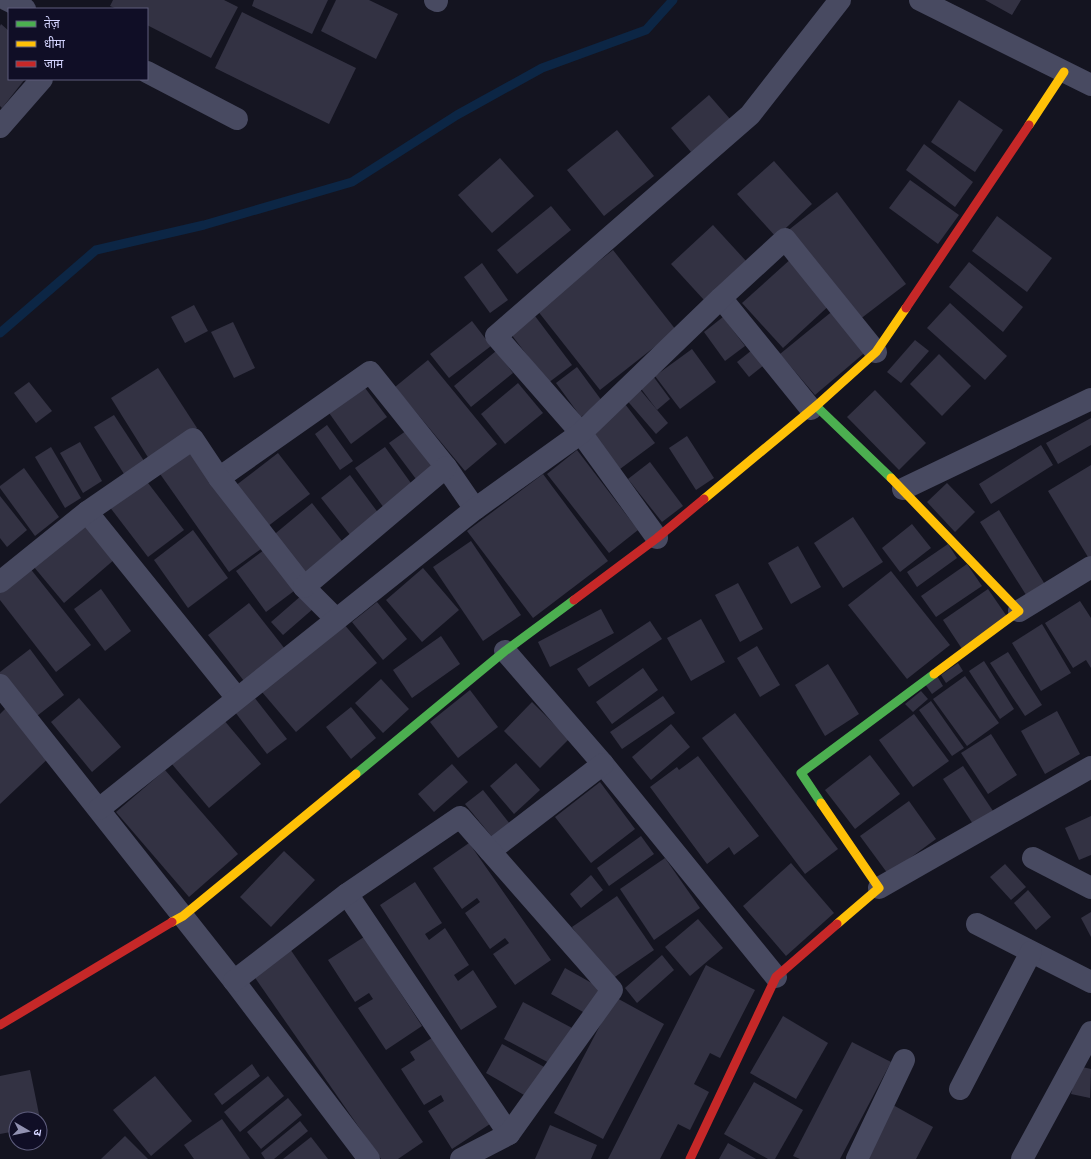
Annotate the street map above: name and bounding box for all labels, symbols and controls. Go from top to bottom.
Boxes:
legend [8,8,148,80]
text: तेज़ [44,16,61,30]
text: धीमा [44,36,66,50]
text: जाम [44,58,64,70]
north arrow [8,1111,48,1151]
text: उ [31,1128,43,1137]

